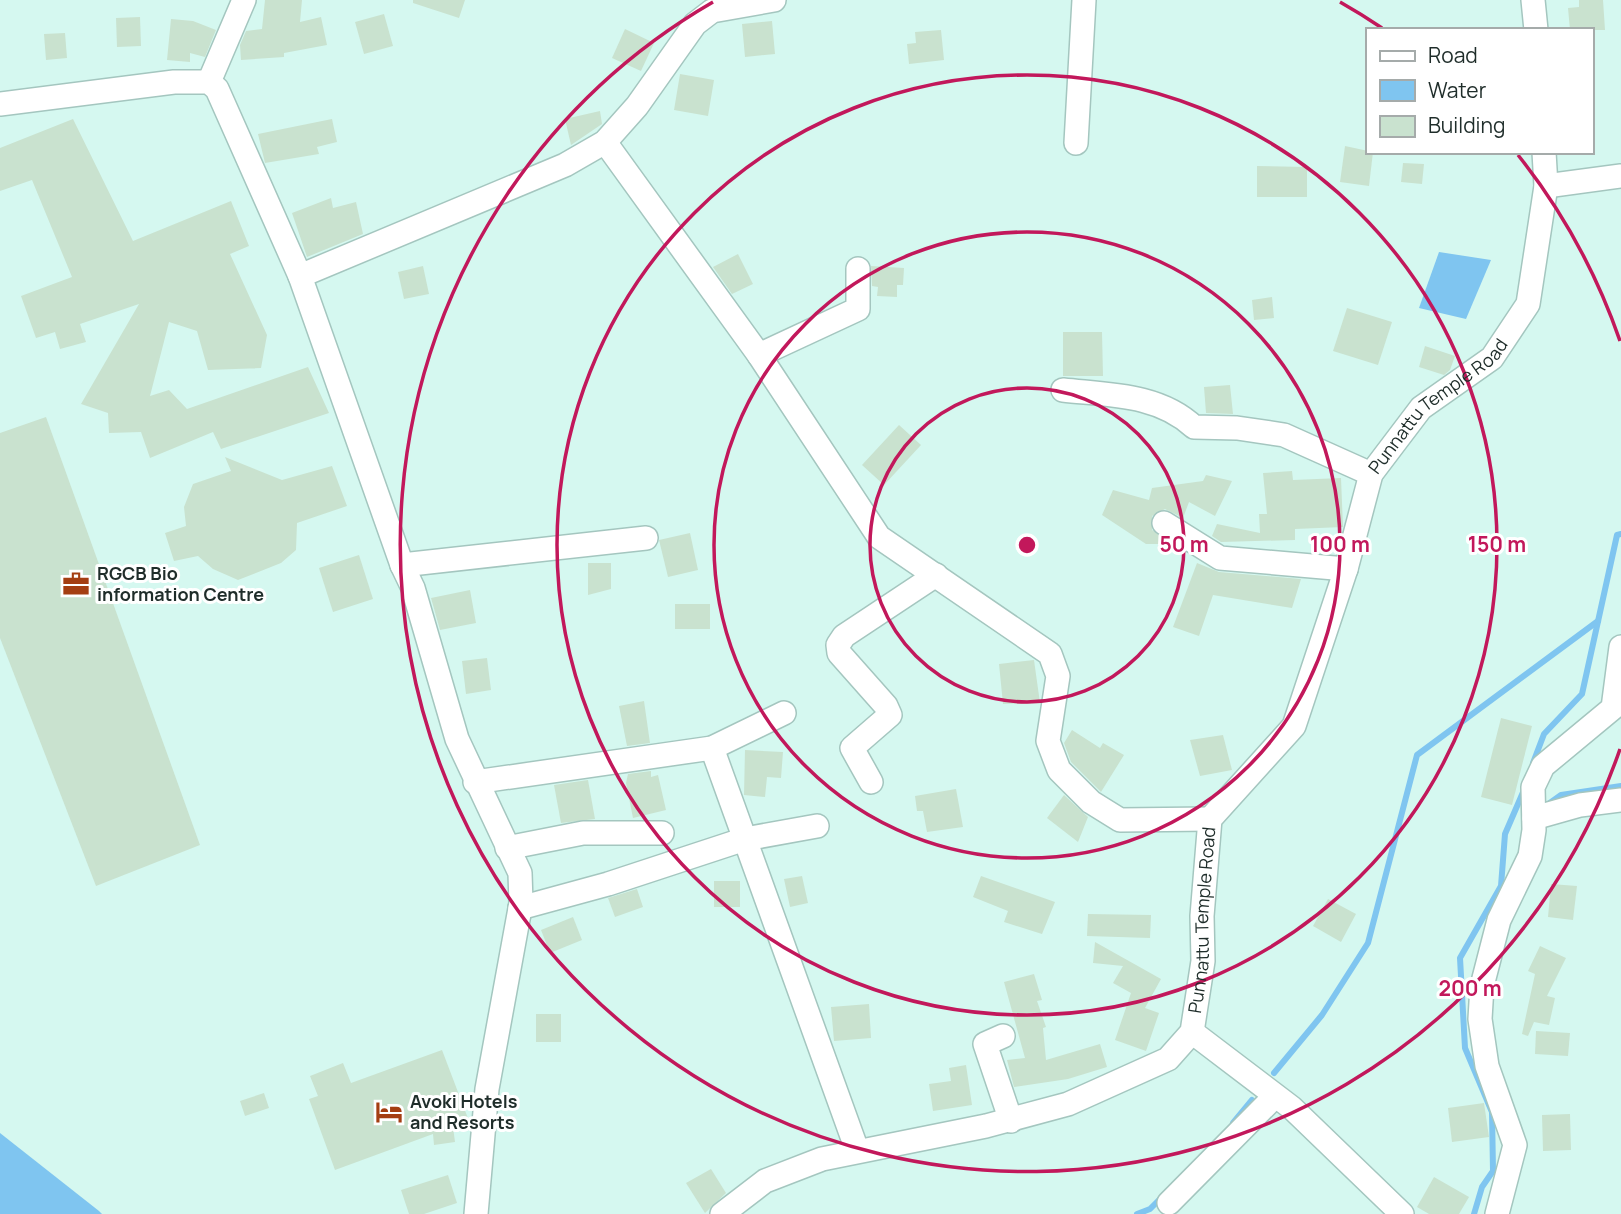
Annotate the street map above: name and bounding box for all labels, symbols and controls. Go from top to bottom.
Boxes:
legend [1366,28,1593,154]
text: Road [1428,41,1478,69]
text: Water [1428,76,1487,104]
text: Building [1428,111,1505,139]
street label: Punnattu Temple Road [1362,334,1513,478]
text: 50 m [1159,530,1209,558]
text: 100 m [1310,530,1370,558]
text: 150 m [1468,530,1526,558]
centre of rings [1015,533,1039,557]
place label: RGCB Bio information Centre [97,561,264,606]
office icon: RGCB Bio information Centre [61,569,91,599]
street label: Punnattu Temple Road [1182,826,1220,1015]
text: 200 m [1438,974,1502,1002]
place label: Avoki Hotels and Resorts [410,1089,518,1134]
hotel icon: Avoki Hotels and Resorts [374,1097,404,1127]

